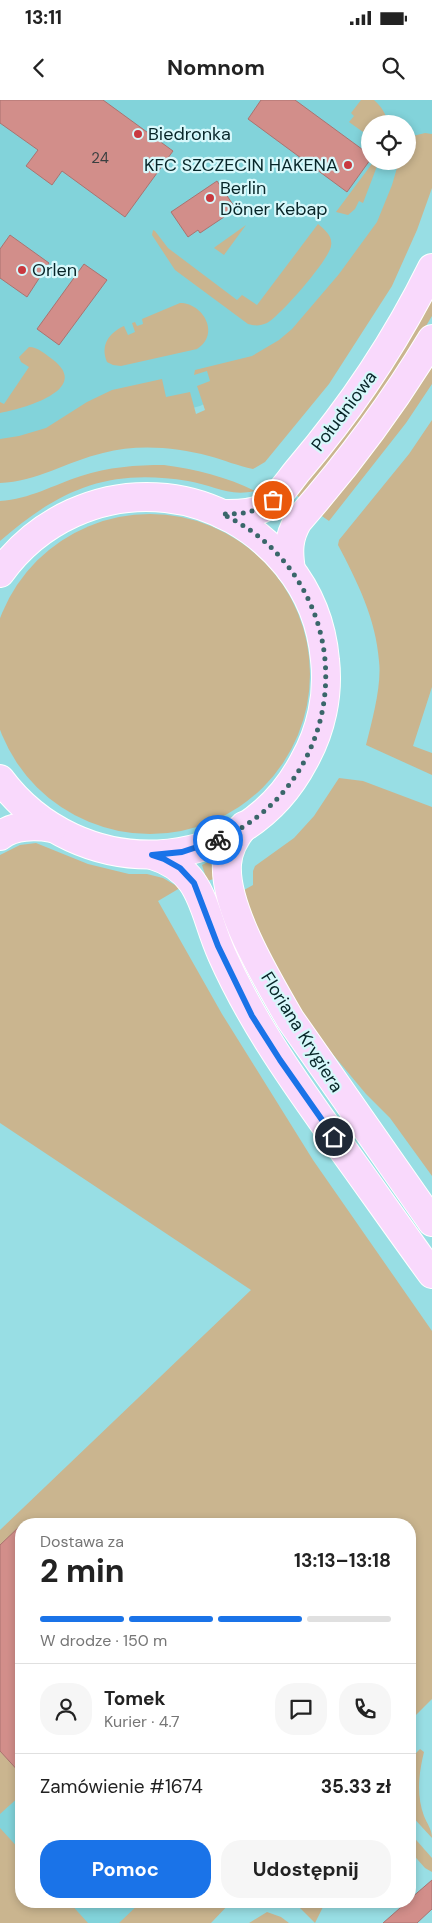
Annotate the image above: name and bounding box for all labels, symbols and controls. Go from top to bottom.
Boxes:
text: 13:11 [25,5,62,30]
text: Nomnom [167,53,265,82]
icon: back [25,54,53,82]
icon: search [379,54,407,82]
map controls [361,115,416,170]
button: locate [361,115,416,170]
place label: Biedronka [148,122,231,146]
marker: Biedronka [132,128,144,140]
house number: 24 [91,148,109,168]
place label: KFC SZCZECIN HAKENA [144,153,338,177]
marker: KFC SZCZECIN HAKENA [342,159,354,171]
place label: Berlin Döner Kebap [220,176,328,221]
marker: Berlin Döner Kebap [204,192,216,204]
place label: Orlen [32,258,77,282]
marker: Orlen [16,264,28,276]
street label: Południowa [306,366,382,456]
pin [252,479,294,521]
icon: bag [259,486,287,514]
courier [193,815,243,865]
icon: bike [204,826,232,854]
street label: Floriana Krygiera [255,967,349,1097]
pin [313,1116,355,1158]
icon: home [320,1123,348,1151]
text: Dostawa za [40,1531,124,1552]
text: 13:13–13:18 [294,1548,391,1573]
text: 2 min [40,1550,125,1592]
text: W drodze · 150 m [40,1630,167,1651]
button: person [40,1683,92,1735]
button: chat [275,1683,327,1735]
button: phone [339,1683,391,1735]
text: Tomek [104,1686,166,1711]
text: Kurier · 4.7 [104,1711,180,1732]
text: Zamówienie #1674 [40,1774,203,1799]
text: 35.33 zł [321,1774,391,1799]
button: Pomoc [40,1840,211,1898]
button: Udostępnij [221,1840,391,1898]

